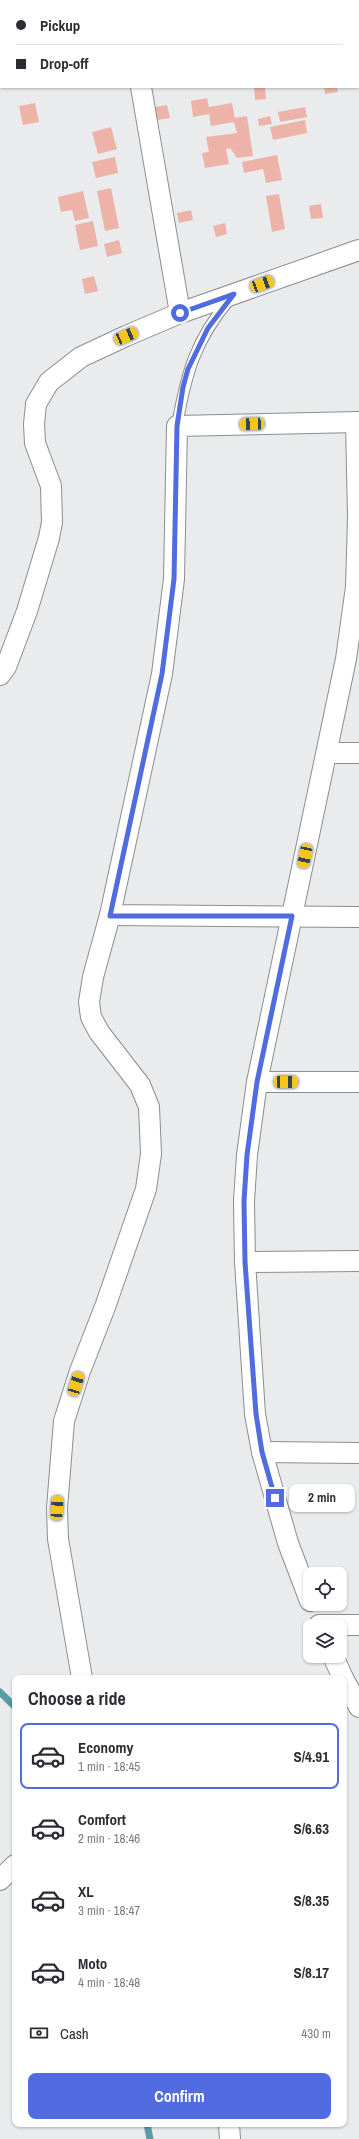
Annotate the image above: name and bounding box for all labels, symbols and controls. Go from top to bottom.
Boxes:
text: Pickup [40,15,80,36]
text: Drop-off [40,53,89,74]
car [249,274,275,294]
route start [171,304,189,322]
car [113,326,139,346]
car [240,418,264,430]
car [297,843,313,869]
car [274,1076,298,1088]
car [67,1371,85,1397]
callout: 2 min [289,1484,355,1512]
route end [266,1489,284,1507]
text: 2 min [308,1489,336,1506]
car [50,1496,64,1520]
map controls [303,1567,347,1663]
button: locate [303,1567,347,1611]
button: layers [303,1619,347,1663]
text: Choose a ride [28,1686,126,1711]
text: Economy [78,1737,133,1758]
icon: car [30,1738,66,1774]
text: S/4.91 [293,1746,329,1767]
text: 1 min · 18:45 [78,1758,140,1775]
text: Comfort [78,1809,126,1830]
icon: car [30,1810,66,1846]
text: S/6.63 [293,1818,329,1839]
text: 2 min · 18:46 [78,1830,140,1847]
text: XL [78,1881,94,1902]
icon: car [30,1882,66,1918]
text: S/8.35 [293,1890,329,1911]
text: 3 min · 18:47 [78,1902,140,1919]
text: Moto [78,1953,107,1974]
icon: car [30,1954,66,1990]
text: S/8.17 [293,1962,329,1983]
text: 4 min · 18:48 [78,1974,140,1991]
icon: cash [28,2022,50,2044]
text: Cash [60,2023,89,2044]
text: 430 m [301,2025,331,2042]
button: Confirm [28,2073,331,2119]

